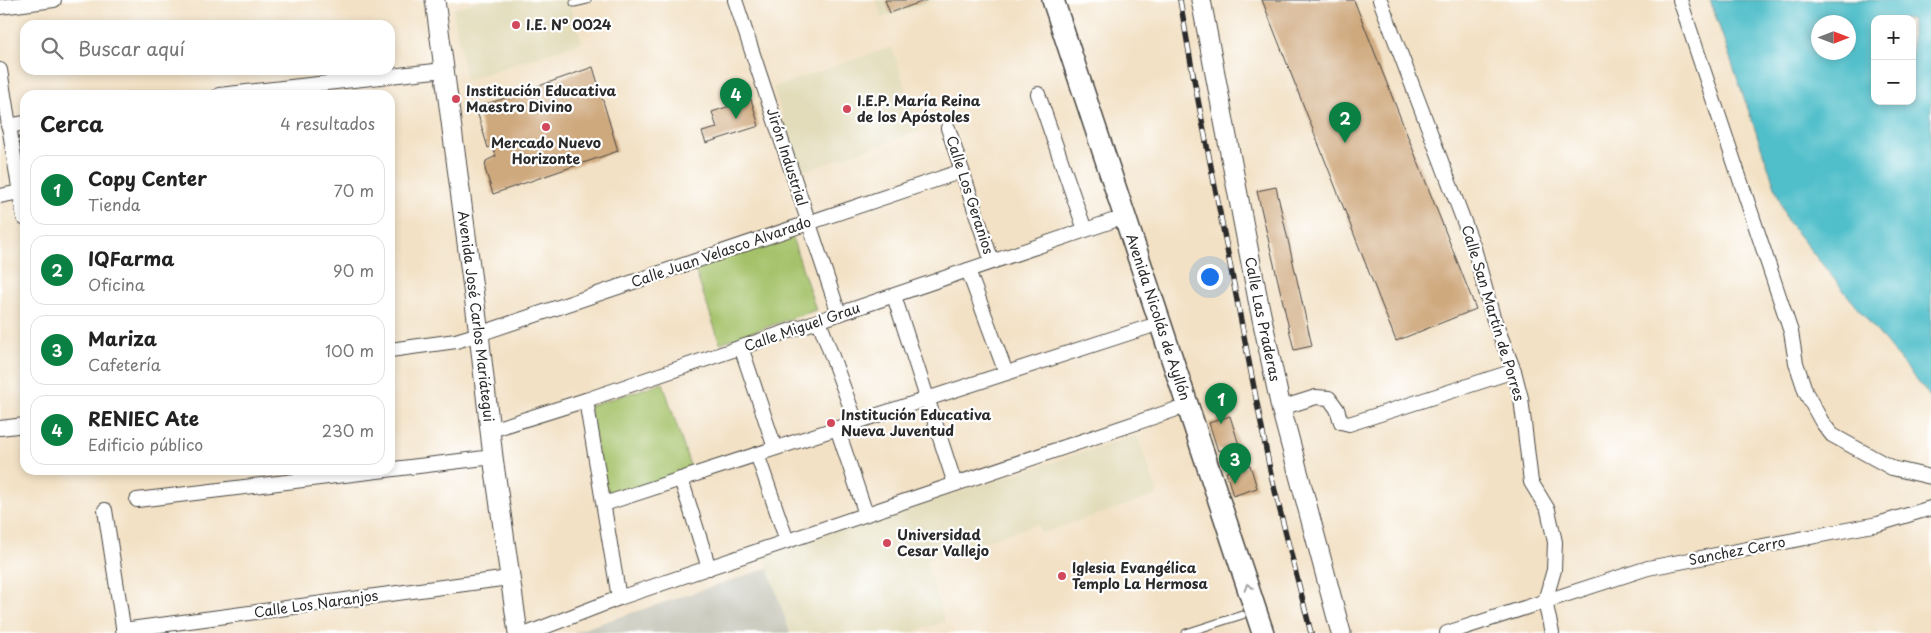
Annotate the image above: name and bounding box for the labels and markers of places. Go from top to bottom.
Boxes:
place label: I.E. N° 0024 [526,14,612,35]
marker: I.E. N° 0024 [510,19,522,31]
pin: 4 [720,78,752,119]
place label: Institución Educativa Maestro Divino [466,80,617,117]
place label: I.E.P. María Reina de los Apóstoles [857,90,981,127]
marker: Institución Educativa Maestro Divino [450,93,462,105]
pin: 2 [1329,102,1361,143]
marker: I.E.P. María Reina de los Apóstoles [841,103,853,115]
marker: Mercado Nuevo Horizonte [540,121,552,133]
place label: Mercado Nuevo Horizonte [491,132,601,169]
pin: 1 [1205,383,1237,424]
place label: Institución Educativa Nueva Juventud [841,404,992,441]
marker: Institución Educativa Nueva Juventud [825,417,837,429]
pin: 3 [1219,443,1251,484]
place label: Universidad Cesar Vallejo [897,524,989,561]
marker: Universidad Cesar Vallejo [881,537,893,549]
place label: Iglesia Evangélica Templo La Hermosa [1072,557,1209,594]
marker: Iglesia Evangélica Templo La Hermosa [1056,570,1068,582]

